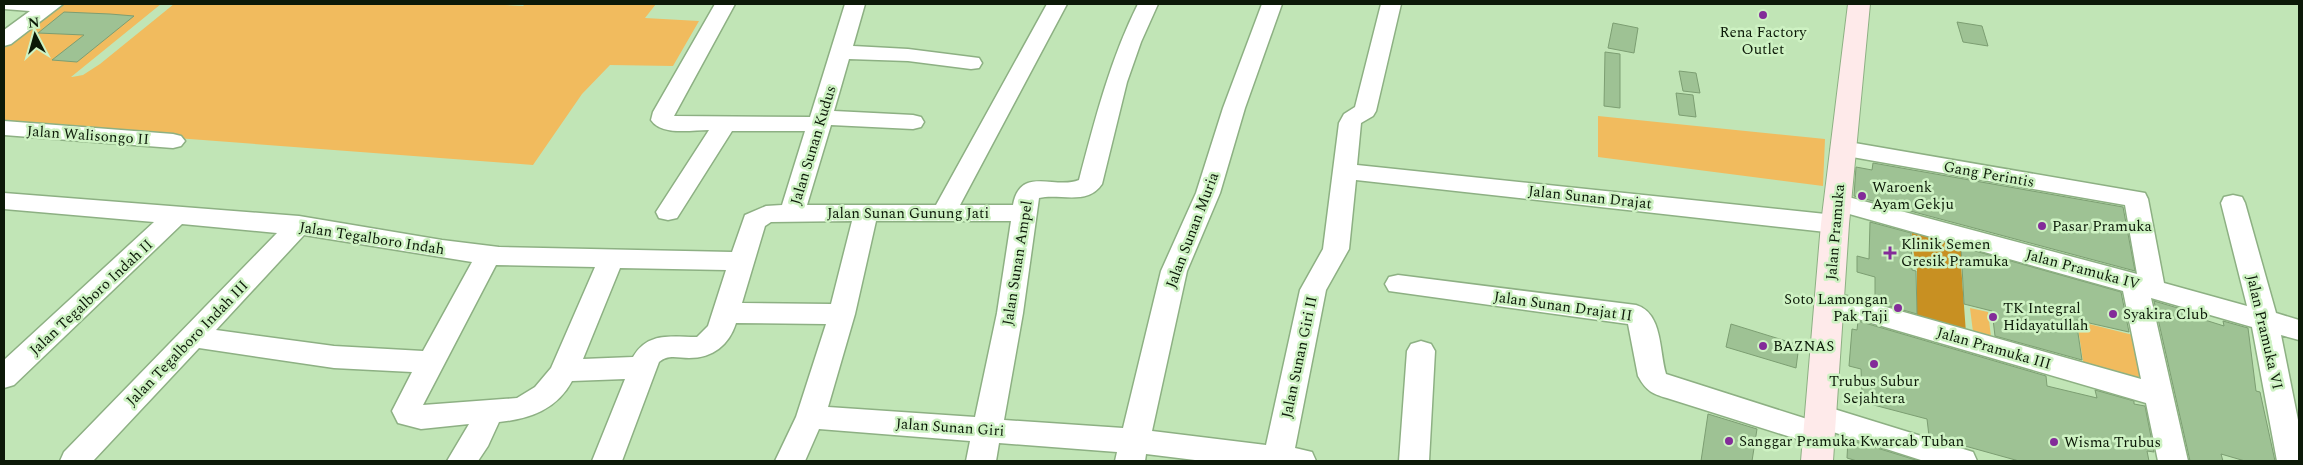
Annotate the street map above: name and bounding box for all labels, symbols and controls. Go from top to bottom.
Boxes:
marker: Rena Factory Outlet [1757,9,1769,21]
north arrow [10,10,60,60]
text: N [27,12,40,34]
place label: Rena Factory Outlet [1720,21,1807,61]
street label: Jalan Sunan Kudus [784,83,843,208]
street label: Jalan Walisongo II [26,120,150,151]
street label: Gang Perintis [1942,155,2036,194]
street label: Jalan Sunan Muria [1160,168,1225,291]
place label: Waroenk Ayam Gekju [1872,176,1954,216]
street label: Jalan Sunan Drajat [1527,180,1653,215]
street label: Jalan Pramuka [1820,182,1851,281]
marker: Waroenk Ayam Gekju [1856,190,1868,202]
street label: Jalan Sunan Ampel [996,199,1039,327]
street label: Jalan Sunan Gunung Jati [827,202,989,225]
place label: Pasar Pramuka [2052,215,2152,238]
street label: Jalan Tegalboro Indah [298,216,446,261]
marker: Pasar Pramuka [2036,220,2048,232]
place label: Klinik Semen Gresik Pramuka [1901,233,2009,273]
street label: Jalan Tegalboro Indah II [24,234,158,361]
street label: Jalan Pramuka IV [2023,243,2142,296]
marker: Klinik Semen Gresik Pramuka [1883,246,1897,260]
street label: Jalan Pramuka VI [2240,272,2289,392]
street label: Jalan Tegalboro Indah III [121,275,254,412]
street label: Jalan Sunan Drajat II [1492,285,1634,328]
place label: Soto Lamongan Pak Taji [1784,288,1888,328]
street label: Jalan Sunan Giri II [1275,294,1324,420]
place label: TK Integral Hidayatullah [2003,297,2089,337]
marker: Soto Lamongan Pak Taji [1892,302,1904,314]
place label: Syakira Club [2123,303,2208,326]
marker: Syakira Club [2107,308,2119,320]
marker: TK Integral Hidayatullah [1987,311,1999,323]
street label: Jalan Pramuka III [1934,321,2054,376]
place label: BAZNAS [1773,335,1834,358]
marker: BAZNAS [1757,340,1769,352]
marker: Trubus Subur Sejahtera [1868,358,1880,370]
place label: Trubus Subur Sejahtera [1829,370,1919,410]
street label: Jalan Sunan Giri [895,412,1005,443]
place label: Sanggar Pramuka Kwarcab Tuban [1739,430,1964,453]
place label: Wisma Trubus [2064,431,2161,454]
marker: Sanggar Pramuka Kwarcab Tuban [1723,435,1735,447]
marker: Wisma Trubus [2048,436,2060,448]

